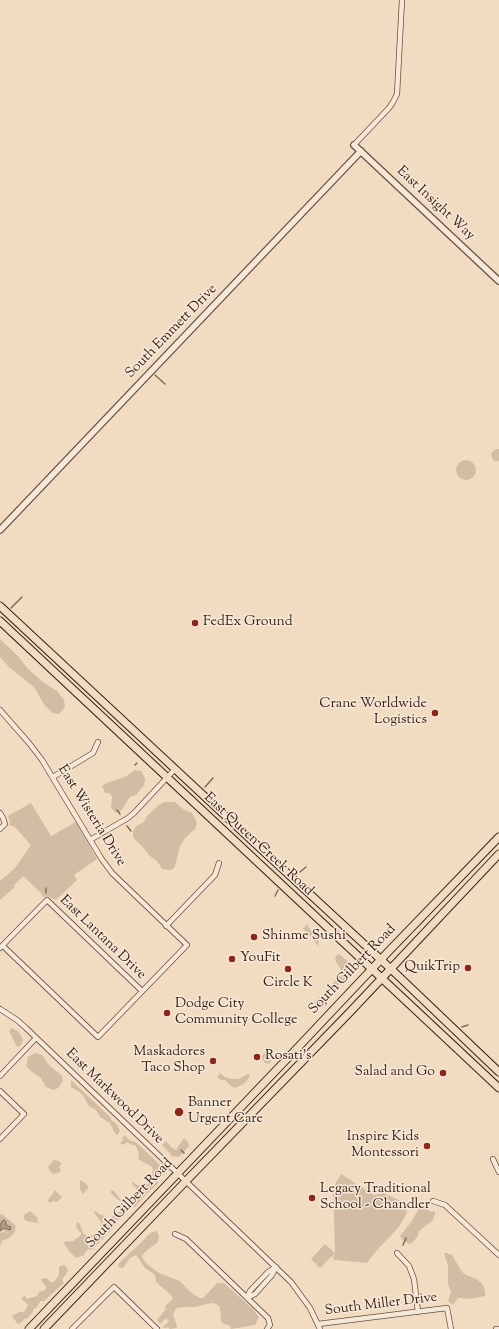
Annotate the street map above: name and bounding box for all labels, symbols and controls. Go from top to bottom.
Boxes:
street label: East Insight Way [392,163,478,245]
street label: South Emmett Drive [123,281,221,383]
place label: FedEx Ground [203,615,293,631]
marker: FedEx Ground [190,618,200,628]
place label: Crane Worldwide Logistics [319,697,427,730]
marker: Crane Worldwide Logistics [430,708,440,718]
street label: East Wisteria Drive [53,762,129,870]
street label: East Queen Creek Road [200,790,316,900]
street label: East Lantana Drive [55,892,149,984]
street label: South Gilbert Road [306,922,400,1018]
place label: Shinme Sushi [262,929,346,945]
marker: Shinme Sushi [249,932,259,942]
place label: YouFit [240,951,281,967]
marker: YouFit [227,954,237,964]
place label: QuikTrip [404,960,460,976]
marker: QuikTrip [463,963,473,973]
marker: Circle K [283,964,293,974]
place label: Circle K [263,976,313,992]
place label: Dodge City Community College [175,997,298,1030]
marker: Dodge City Community College [162,1008,172,1018]
place label: Maskadores Taco Shop [134,1045,205,1078]
street label: East Markwood Drive [61,1046,167,1148]
place label: Rosati's [265,1049,312,1065]
marker: Rosati's [252,1052,262,1062]
marker: Maskadores Taco Shop [208,1056,218,1066]
place label: Salad and Go [355,1065,435,1081]
marker: Salad and Go [438,1068,448,1078]
place label: Banner Urgent Care [188,1096,263,1128]
marker: Banner Urgent Care [173,1106,185,1118]
place label: Inspire Kids Montessori [347,1130,419,1162]
marker: Inspire Kids Montessori [422,1141,432,1151]
street label: South Gilbert Road [83,1156,177,1252]
place label: Legacy Traditional School - Chandler [320,1182,431,1214]
marker: Legacy Traditional School - Chandler [307,1193,317,1203]
street label: South Miller Drive [324,1290,438,1320]

